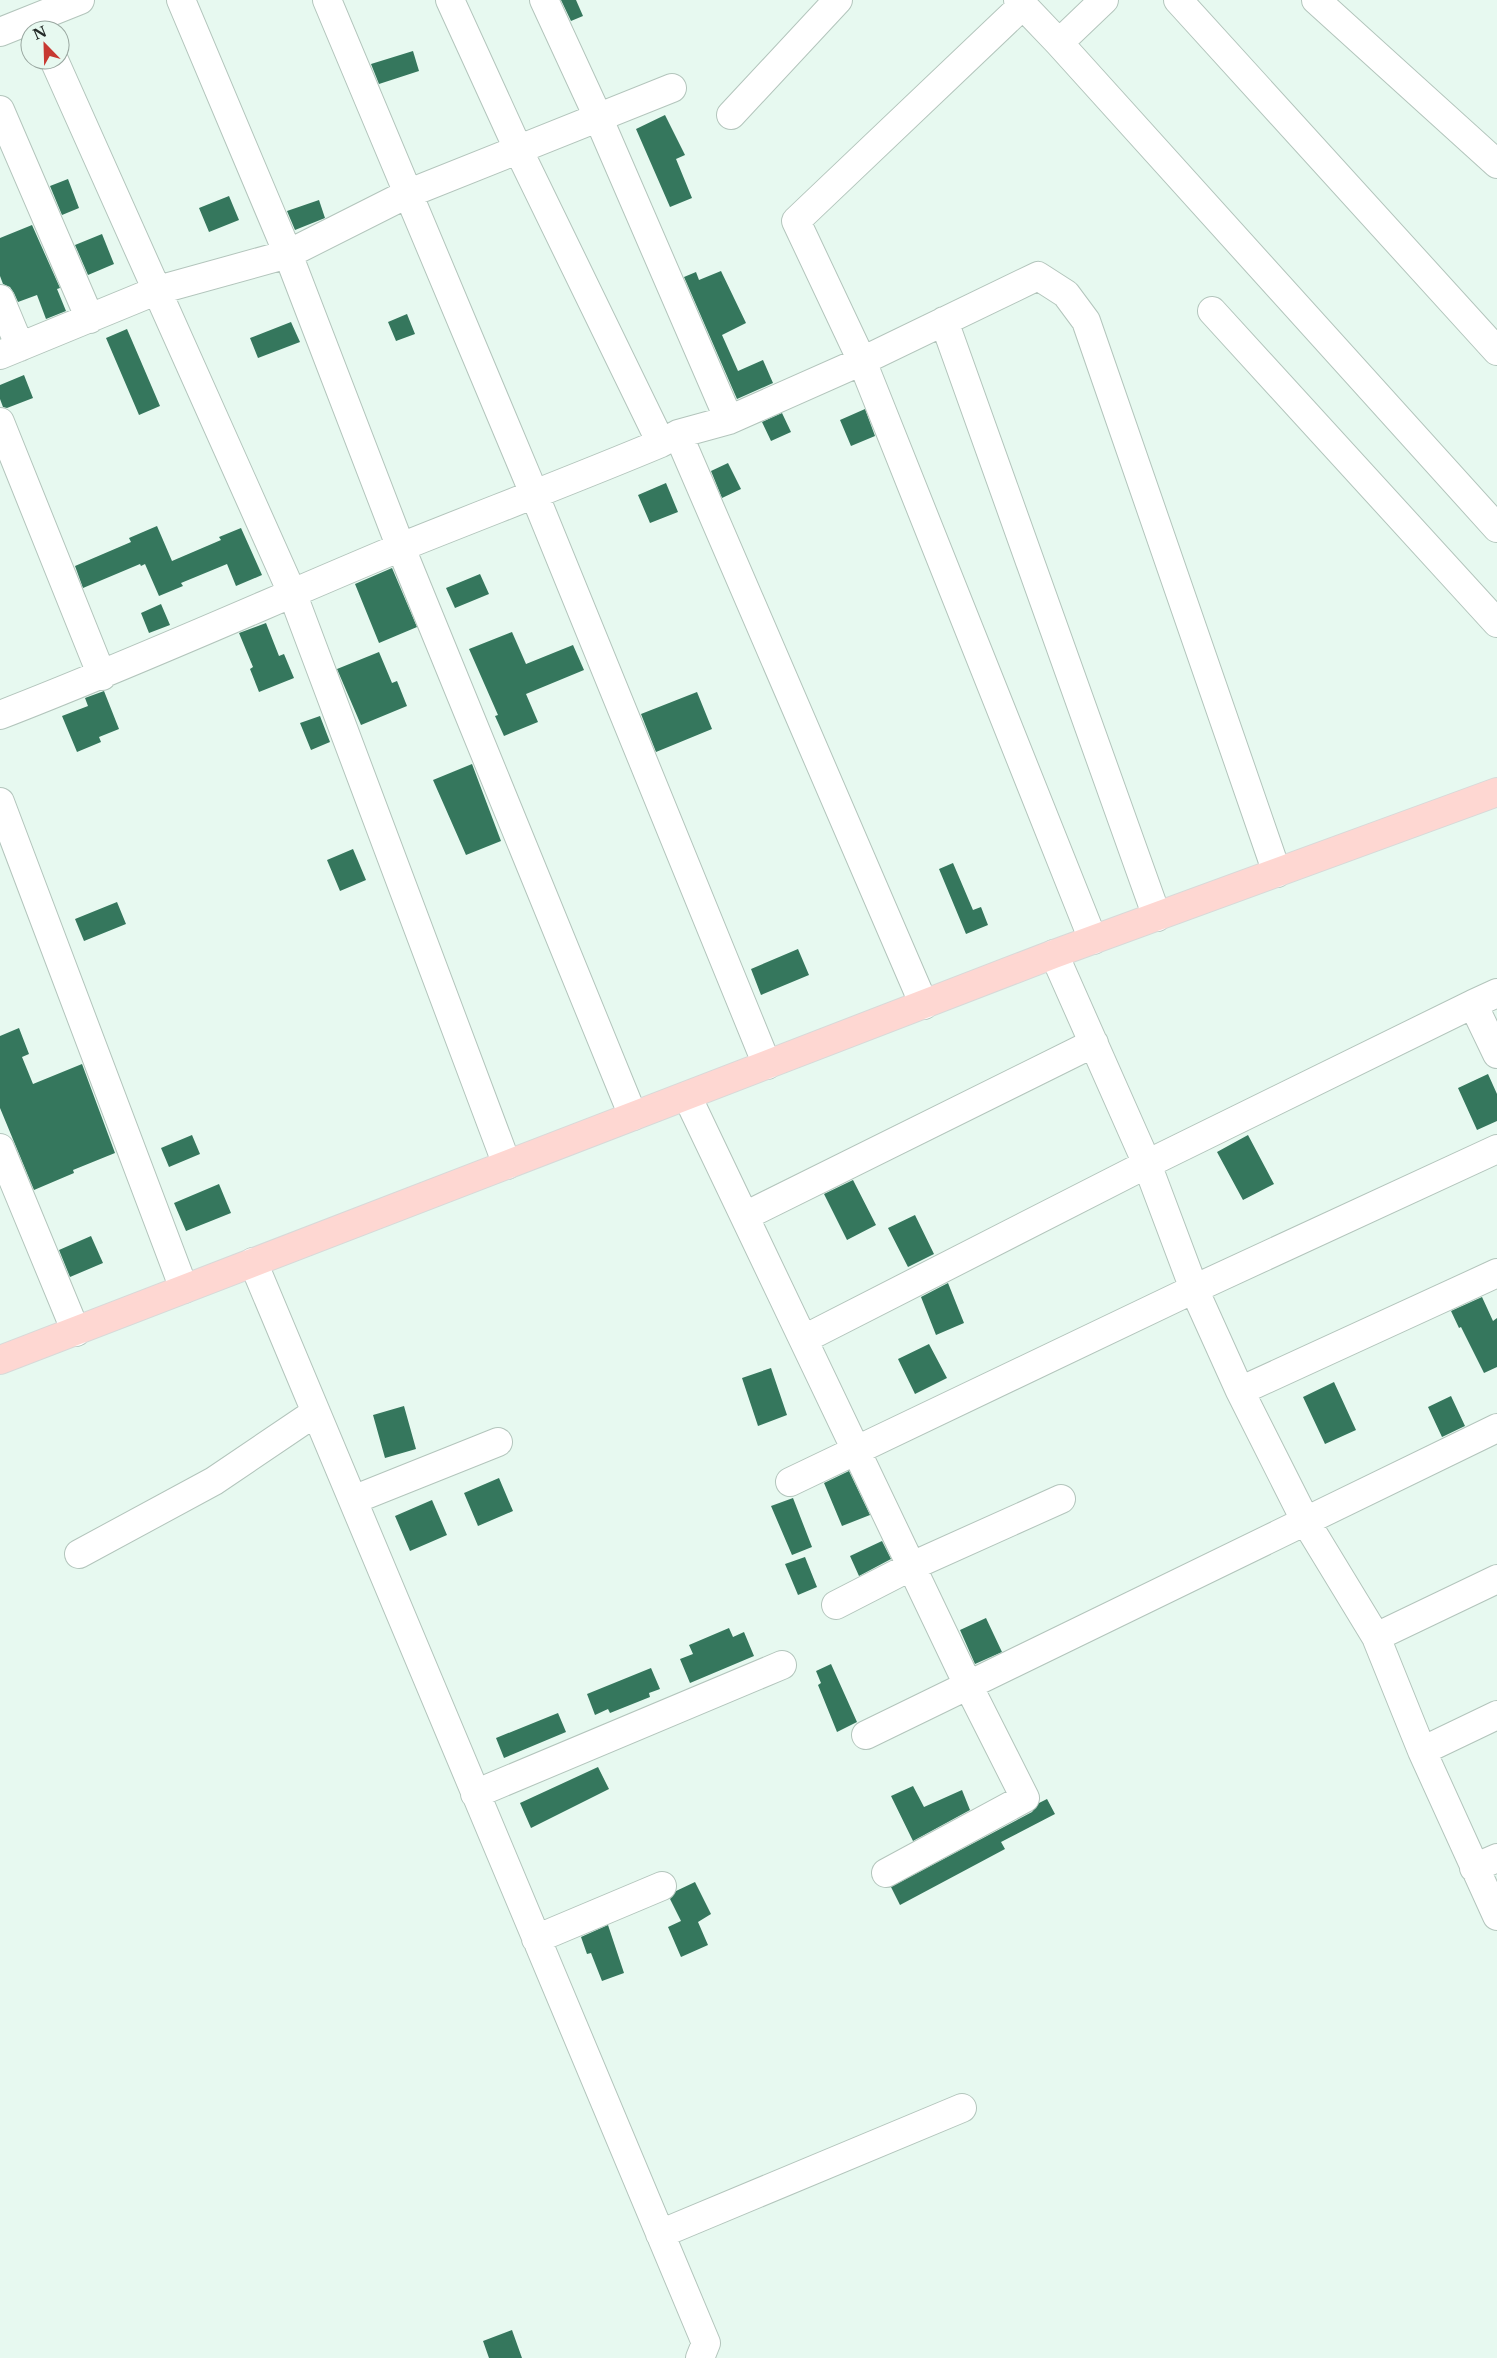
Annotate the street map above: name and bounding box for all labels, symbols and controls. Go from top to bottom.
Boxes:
north arrow [20,20,70,70]
text: N [30,22,49,44]

